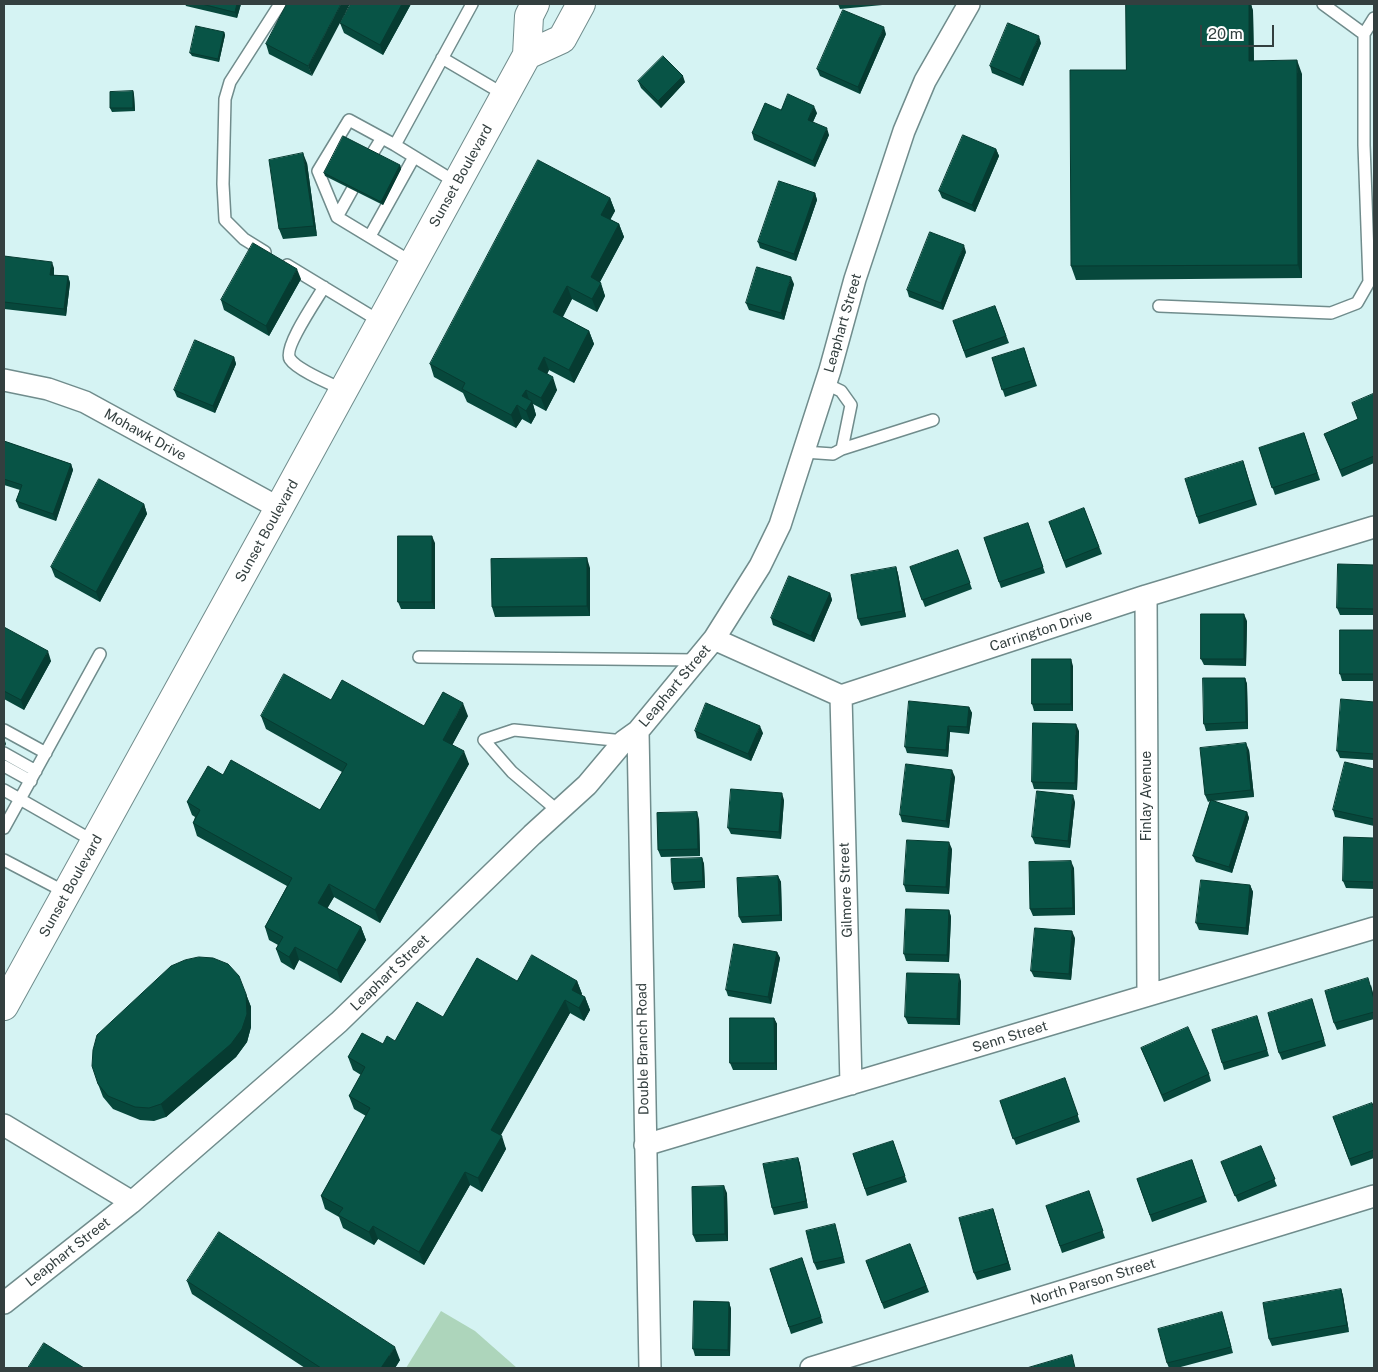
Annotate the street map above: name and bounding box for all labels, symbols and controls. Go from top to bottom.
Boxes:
scale bar [1203,15,1277,47]
text: 20 m [1208,25,1243,42]
street label: Sunset Boulevard [426,122,496,230]
street label: Leaphart Street [821,271,865,375]
street label: Mohawk Drive [101,405,189,465]
street label: Sunset Boulevard [232,477,302,585]
street label: Carrington Drive [988,607,1094,655]
street label: Leaphart Street [636,641,714,731]
street label: Finlay Avenue [1139,751,1155,841]
street label: Sunset Boulevard [36,832,106,940]
street label: Gilmore Street [836,842,856,938]
street label: Leaphart Street [347,931,433,1015]
street label: Double Branch Road [633,983,653,1115]
street label: Senn Street [970,1018,1050,1056]
street label: Leaphart Street [22,1214,114,1290]
street label: North Parson Street [1028,1255,1158,1309]

